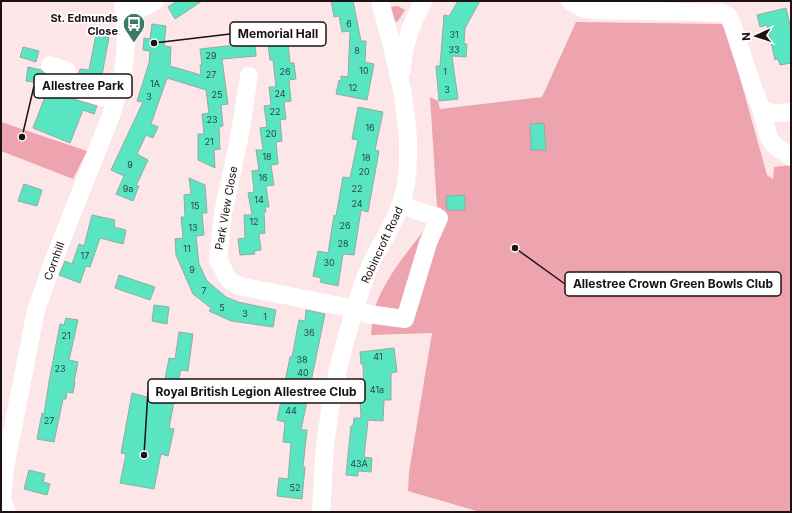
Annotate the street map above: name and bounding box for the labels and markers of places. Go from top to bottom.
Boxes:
place label: St. Edmunds Close [50,11,118,38]
bus stop icon: St. Edmunds Close [121,11,147,44]
callout: Memorial Hall [230,22,326,46]
callout: Allestree Park [34,74,132,98]
callout: Allestree Crown Green Bowls Club [565,272,781,296]
callout: Royal British Legion Allestree Club [148,379,365,403]

